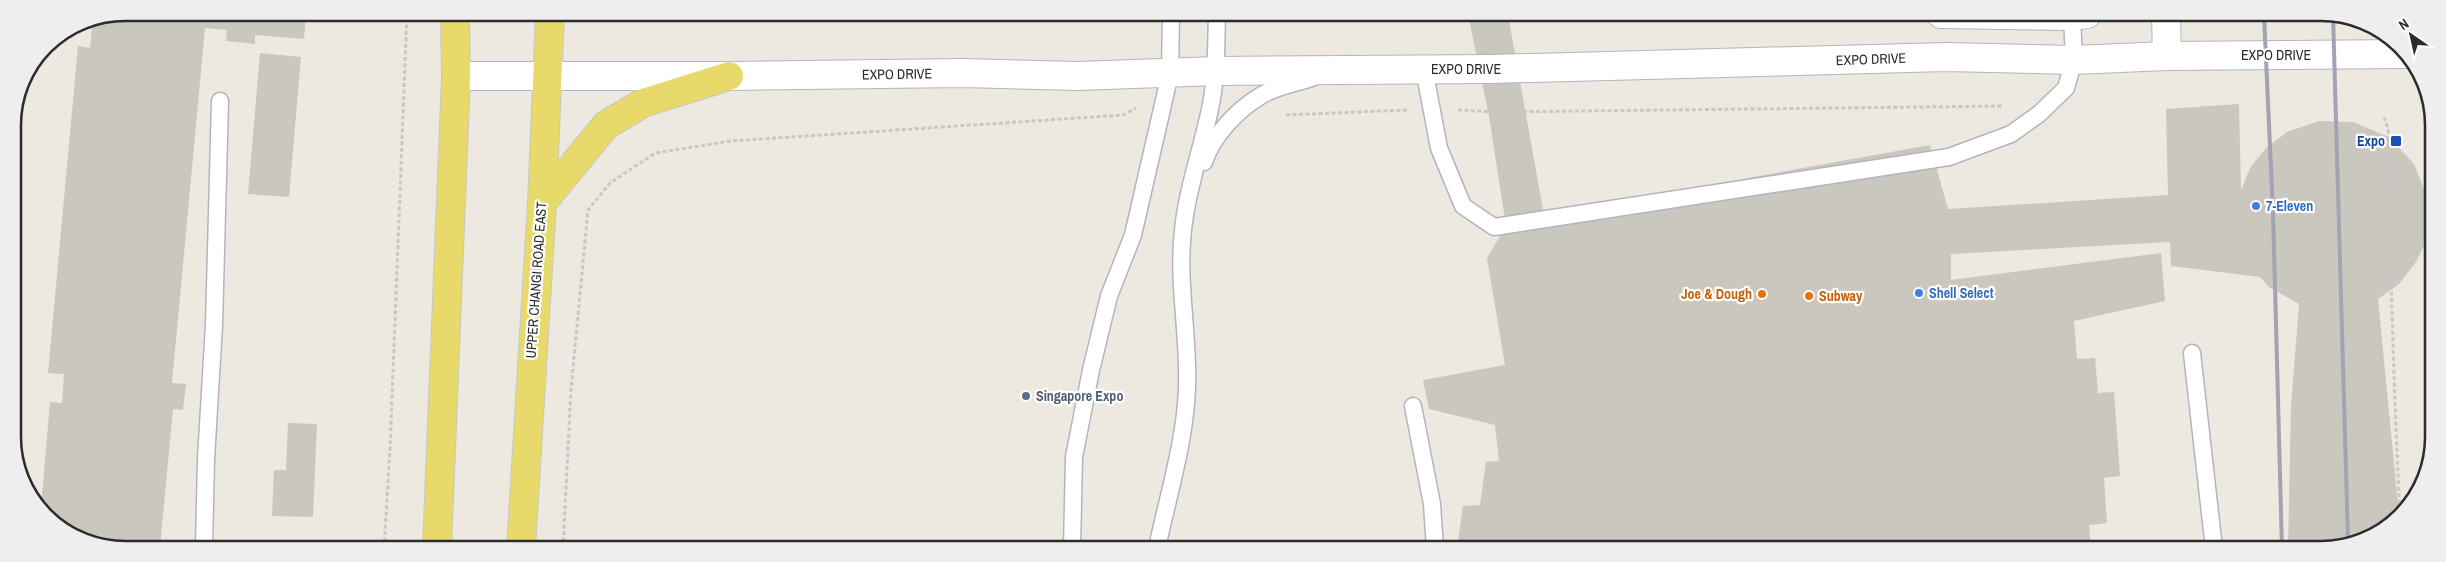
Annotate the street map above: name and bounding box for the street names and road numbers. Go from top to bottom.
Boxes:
street label: EXPO DRIVE [2241,46,2311,64]
street label: EXPO DRIVE [1836,49,1906,69]
street label: EXPO DRIVE [1431,60,1501,78]
street label: EXPO DRIVE [862,64,932,84]
street label: UPPER CHANGI ROAD EAST [522,201,550,359]

